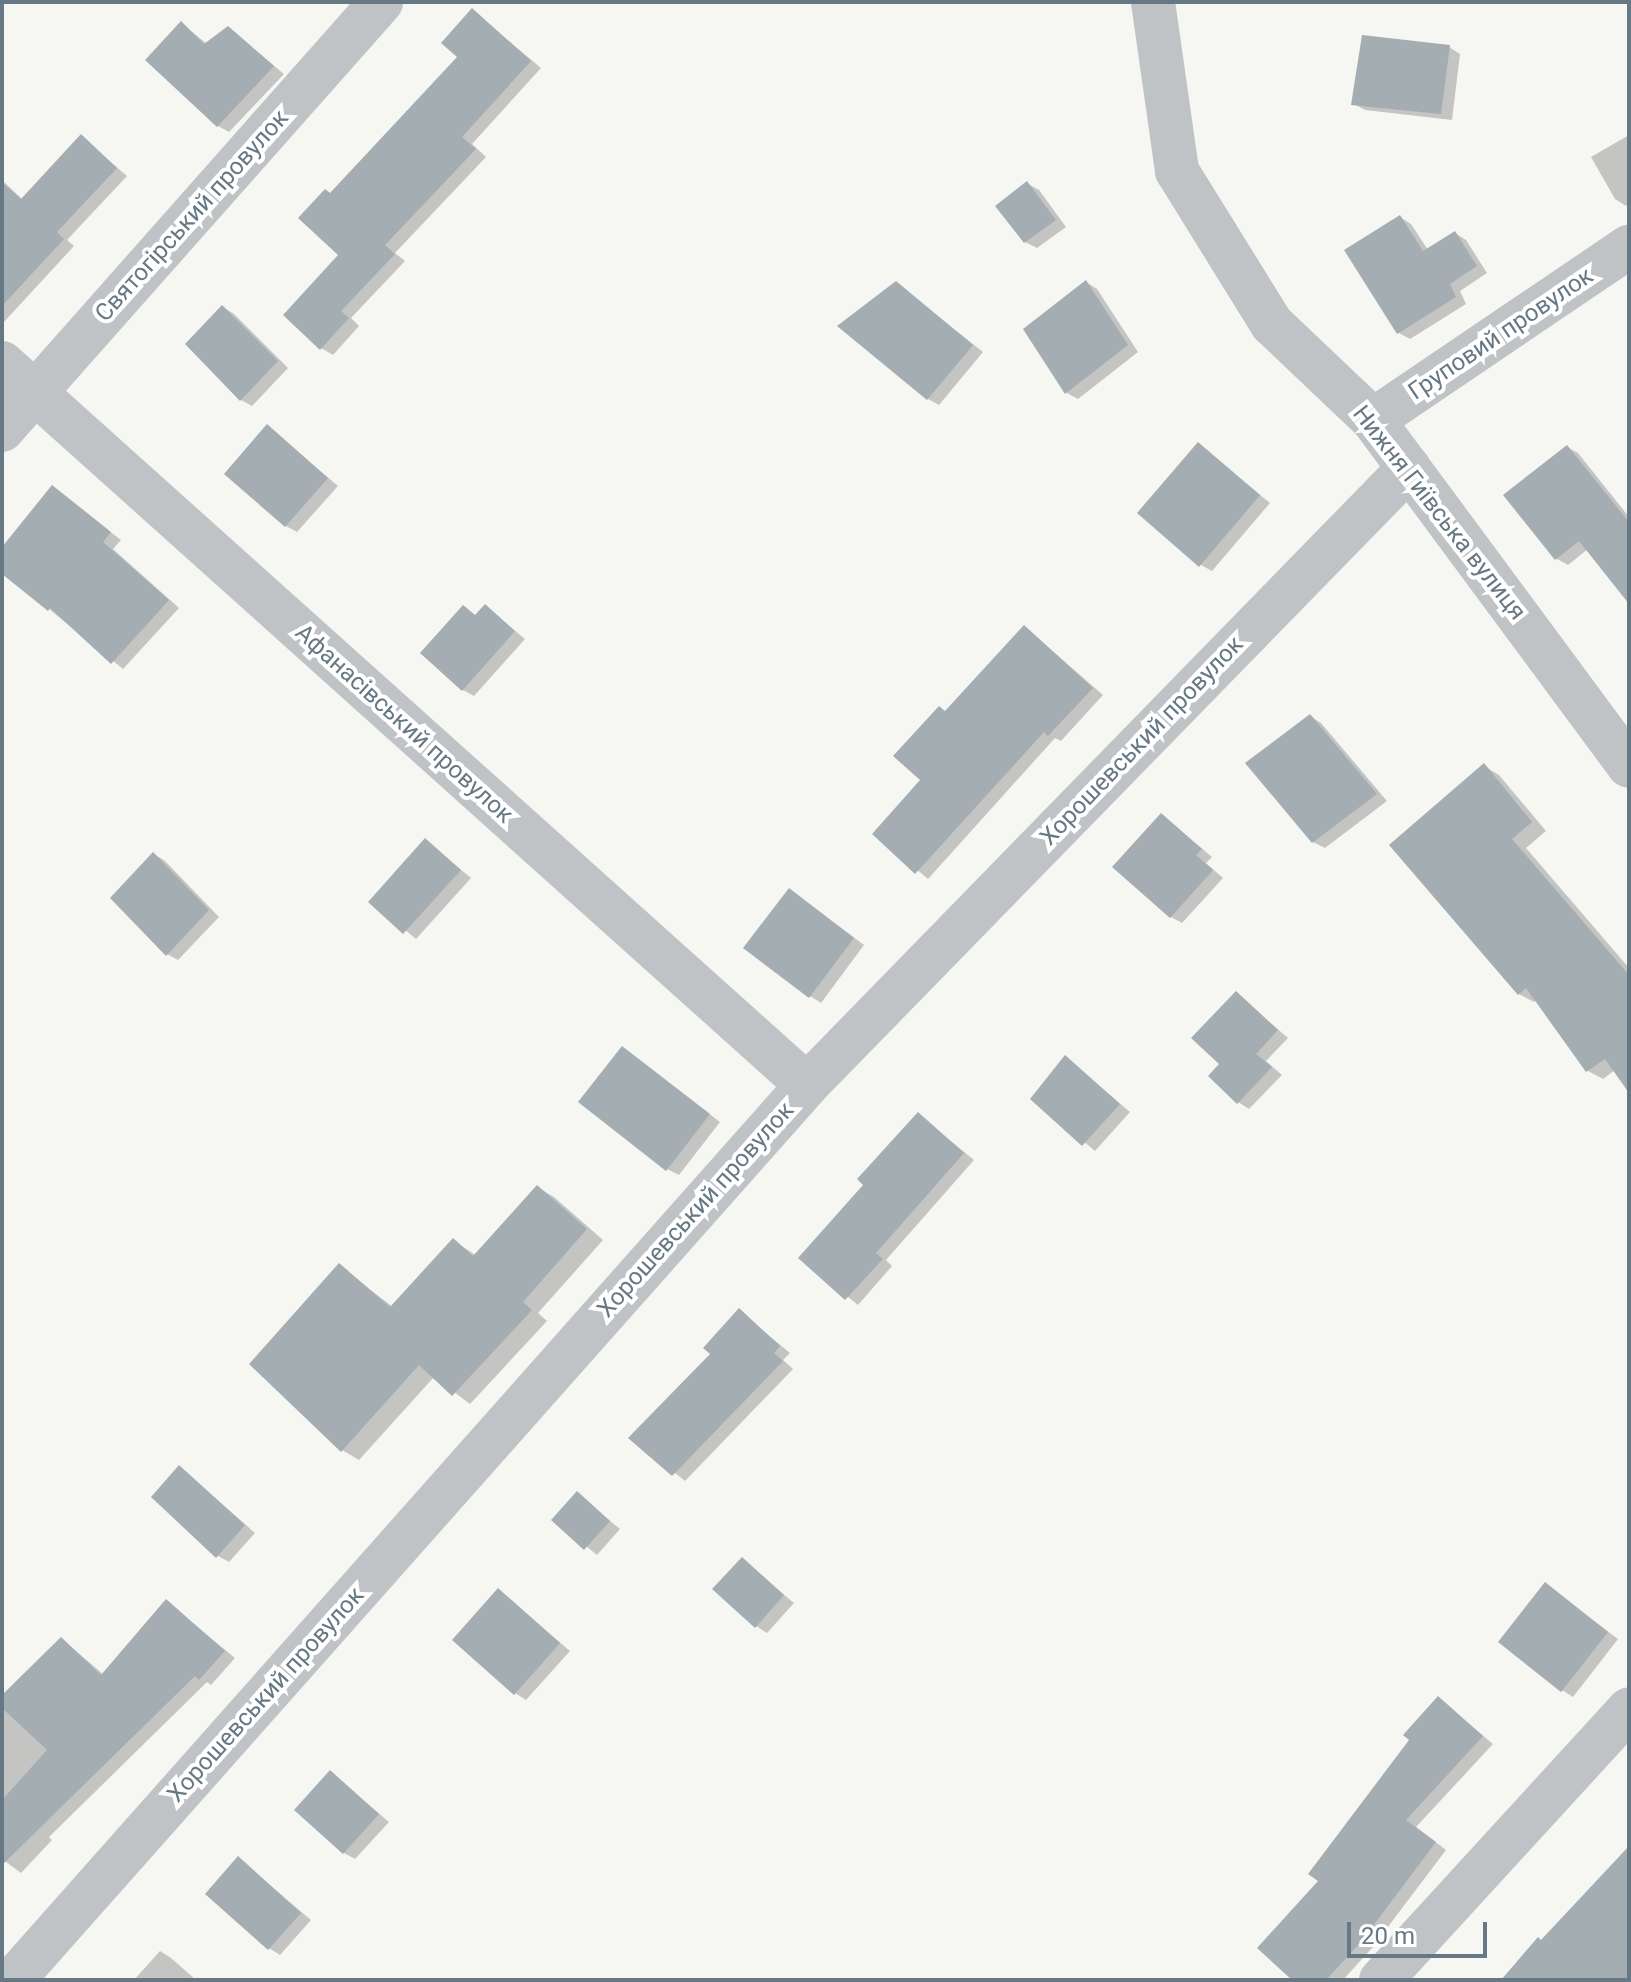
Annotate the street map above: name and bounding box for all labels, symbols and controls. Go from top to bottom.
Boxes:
street label: Святогірський провулок [89,104,295,328]
street label: Груповий провулок [1403,262,1599,406]
street label: Нижня Гиївська вулиця [1346,400,1532,626]
street label: Афанасівський провулок [289,618,519,830]
street label: Хорошевський провулок [1034,630,1250,852]
street label: Хорошевський провулок [592,1096,800,1324]
street label: Хорошевський провулок [162,1581,370,1809]
scale bar [1351,1906,1491,1956]
text: 20 m [1361,1922,1415,1950]

